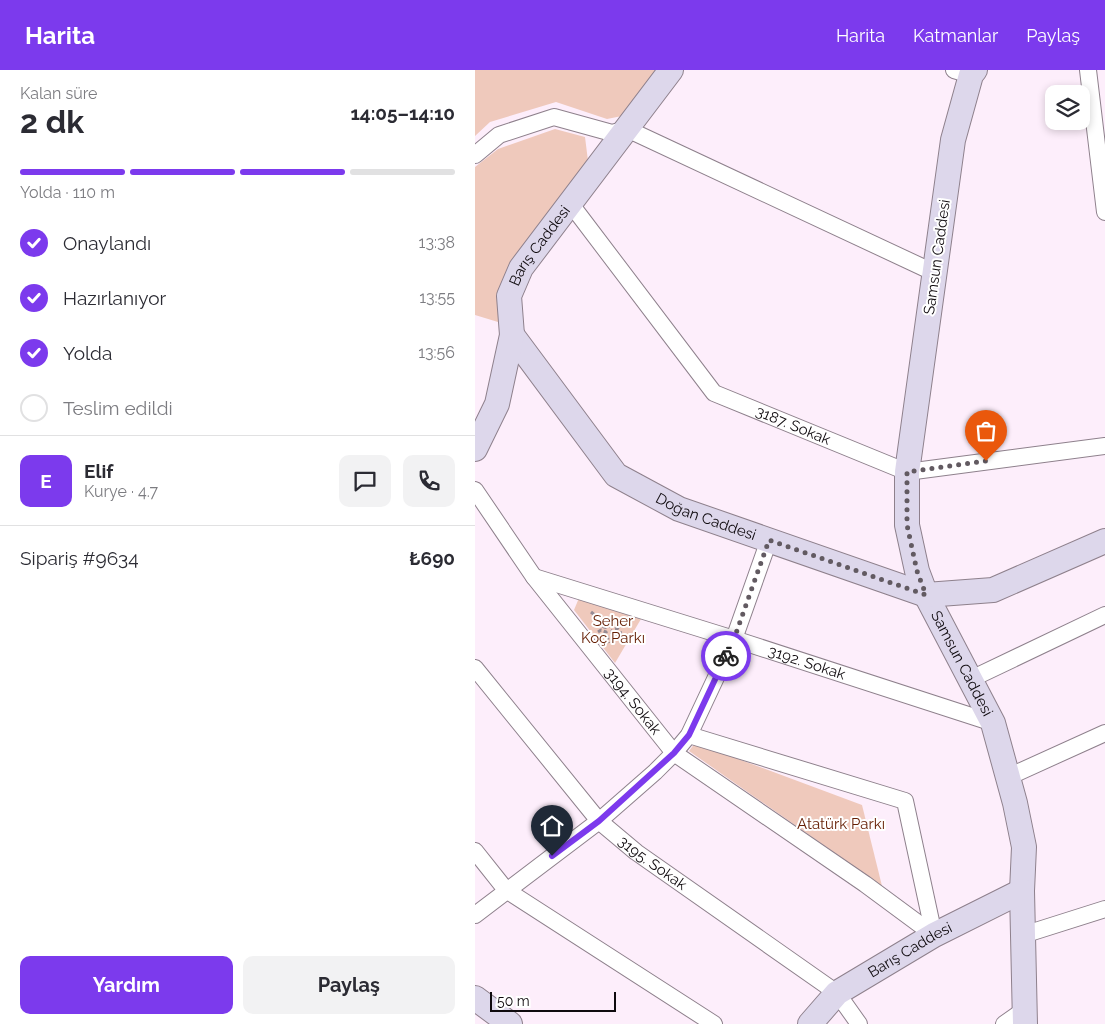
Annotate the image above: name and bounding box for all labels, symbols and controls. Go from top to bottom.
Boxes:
text: Harita [25,21,95,50]
text: Harita [836,25,885,46]
text: Katmanlar [913,25,998,46]
text: Paylaş [1026,25,1080,46]
text: Kalan süre [20,84,97,103]
map controls [1045,85,1090,130]
button: layers [1045,85,1090,130]
text: 14:05–14:10 [350,102,455,124]
text: 2 dk [20,103,84,140]
text: Yolda · 110 m [20,183,115,202]
street label: Samsun Caddesi [920,198,954,316]
street label: Barış Caddesi [505,202,574,288]
icon: check [20,229,48,257]
text: Onaylandı [63,232,151,254]
text: 13:38 [419,233,455,252]
icon: check [20,284,48,312]
text: Hazırlanıyor [63,287,166,309]
text: 13:55 [419,288,455,307]
icon: check [20,339,48,367]
text: Yolda [63,342,112,364]
text: 13:56 [418,343,455,362]
text: Teslim edildi [63,397,173,419]
street label: 3187. Sokak [753,402,833,449]
pin [965,410,1007,461]
icon: bag [972,417,1000,445]
button: chat [339,455,391,507]
button: phone [403,455,455,507]
text: Elif [84,460,113,482]
text: E [40,470,52,492]
text: Kurye · 4.7 [84,482,158,501]
street label: Doğan Caddesi [653,489,759,544]
text: Sipariş #9634 [20,547,139,569]
text: ₺690 [409,547,455,569]
street label: Samsun Caddesi [927,608,997,719]
park label: Seher Koç Parkı [581,612,645,647]
courier [701,631,751,681]
icon: bike [712,642,740,670]
street label: 3192. Sokak [766,642,848,684]
street label: 3194. Sokak [601,664,665,738]
pin [531,805,573,856]
icon: home [538,812,566,840]
park label: Atatürk Parkı [797,815,885,833]
street label: 3195. Sokak [615,832,690,894]
street label: Barış Caddesi [865,918,955,981]
button: Yardım [20,956,233,1014]
button: Paylaş [243,956,455,1014]
scale bar [490,989,616,1012]
text: 50 m [497,993,530,1009]

